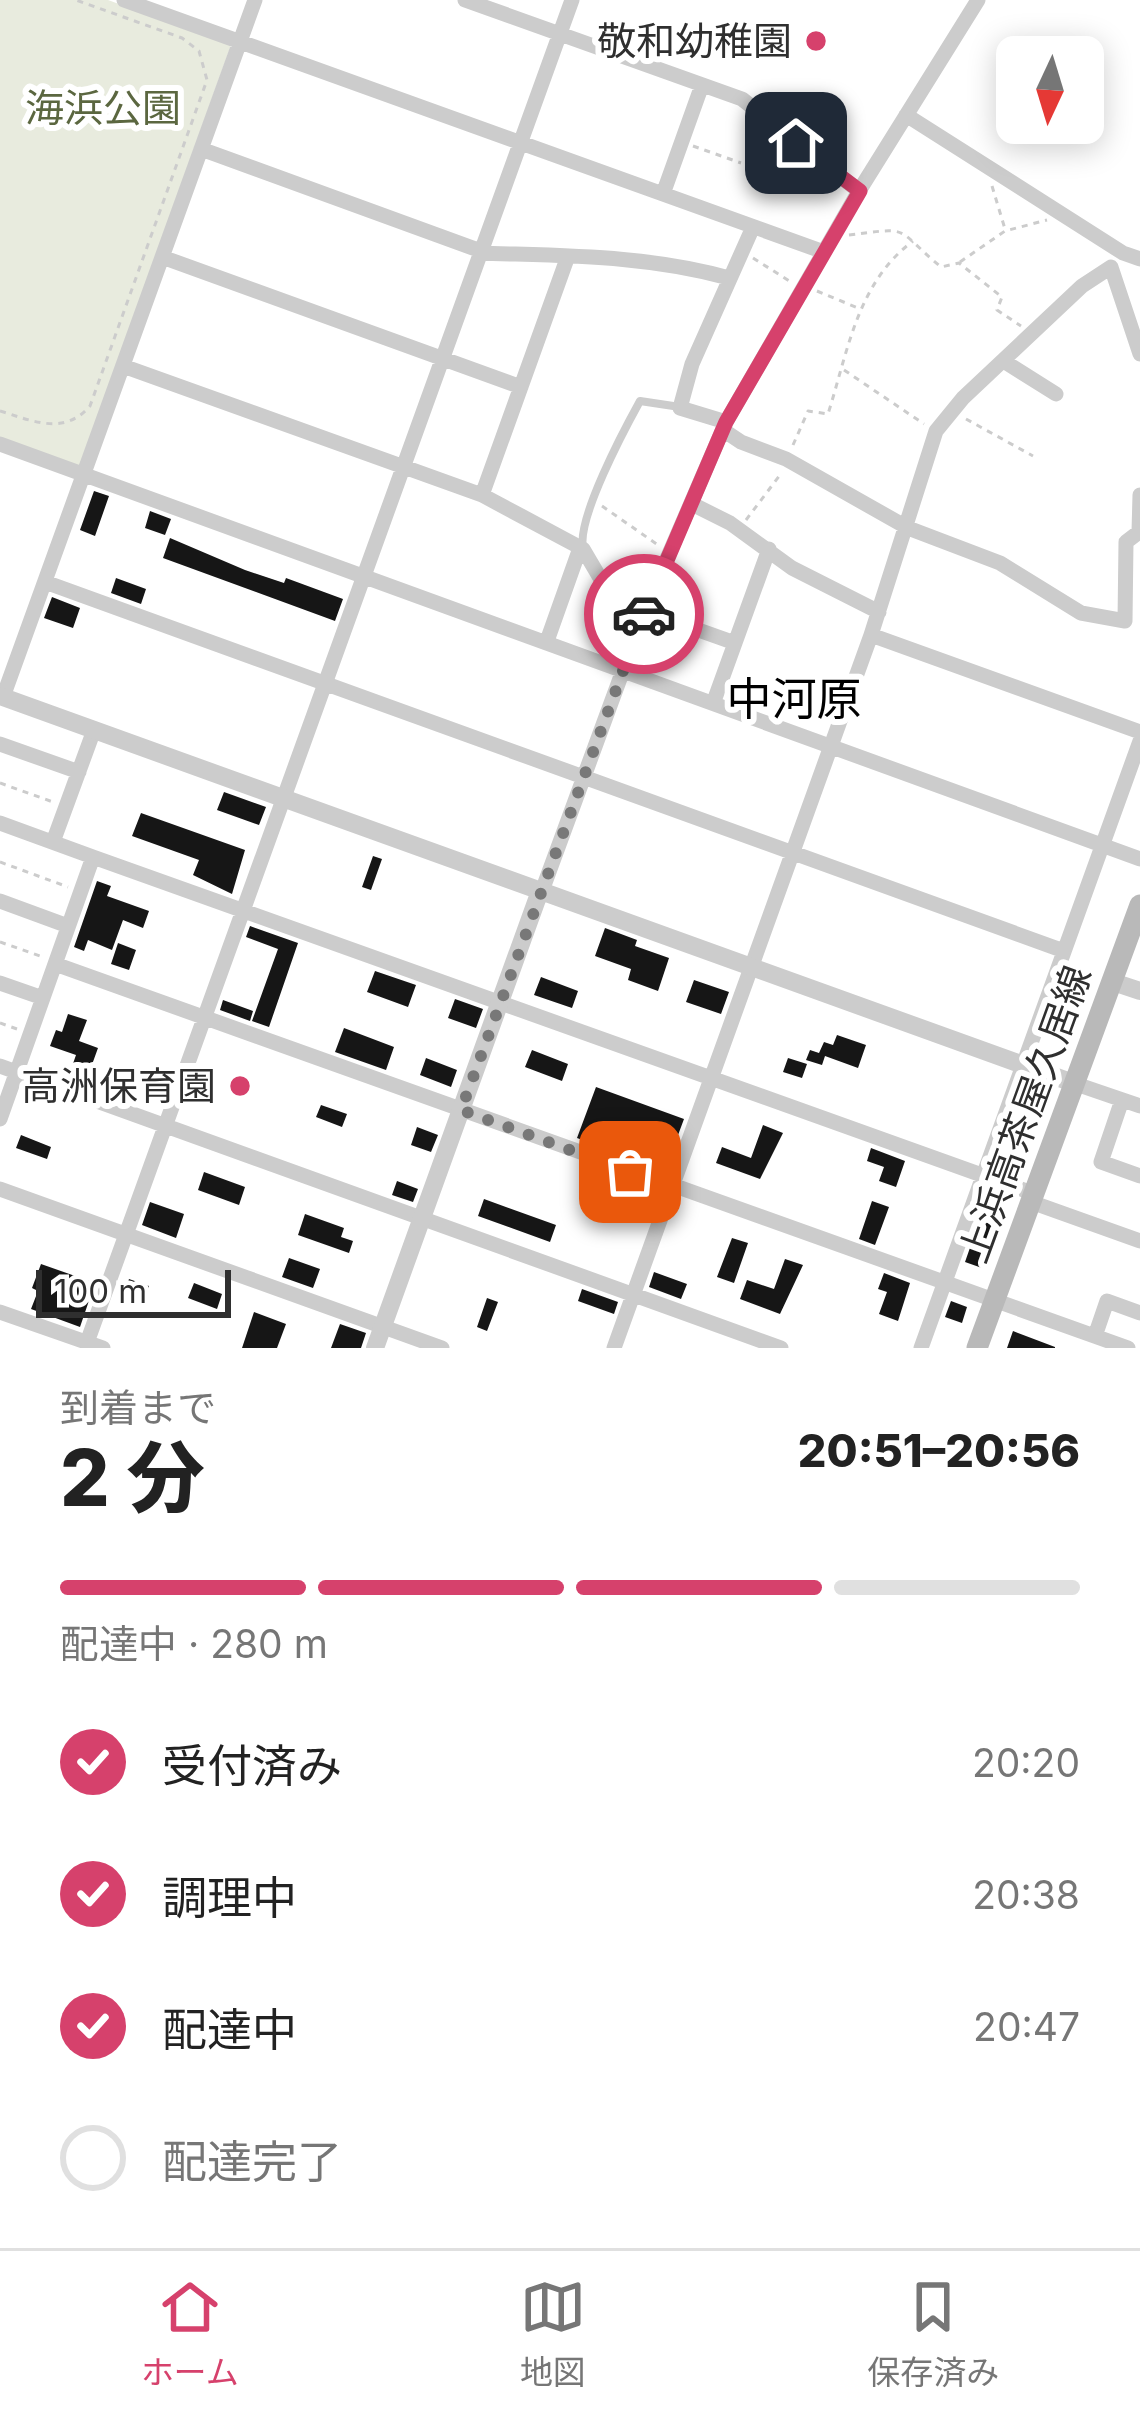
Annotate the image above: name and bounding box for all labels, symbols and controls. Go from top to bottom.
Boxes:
place label: 敬和幼稚園 [597,17,792,64]
marker: 敬和幼稚園 [803,28,829,54]
north arrow [996,36,1104,144]
map controls [996,36,1104,144]
park label: 海浜公園 [25,84,181,131]
pin [745,92,847,194]
icon: home [763,110,829,176]
courier [584,554,704,674]
icon: car [611,581,677,647]
district label: 中河原 [726,671,862,726]
street label: 上浜高茶屋久居線 [949,959,1100,1268]
place label: 高洲保育園 [21,1062,216,1109]
marker: 高洲保育園 [227,1073,253,1099]
pin [579,1121,681,1223]
icon: bag [597,1139,663,1205]
scale bar [36,1264,231,1317]
text: 100 m [54,1271,147,1311]
text: 到着まで [60,1384,216,1431]
text: 20:51–20:56 [798,1423,1080,1478]
text: 2 分 [60,1430,205,1525]
text: 配達中 · 280 m [60,1620,328,1667]
icon: check [60,1729,126,1795]
text: 受付済み [162,1738,342,1793]
text: 20:20 [972,1739,1080,1786]
icon: check [60,1861,126,1927]
text: 調理中 [162,1870,297,1925]
text: 20:38 [972,1871,1080,1918]
icon: check [60,1993,126,2059]
text: 配達中 [162,2002,297,2057]
text: 20:47 [973,2003,1080,2050]
text: 配達完了 [162,2134,342,2189]
tab: ホーム [141,2274,239,2394]
tab: 地図 [520,2274,586,2394]
tab: 保存済み [867,2274,999,2394]

